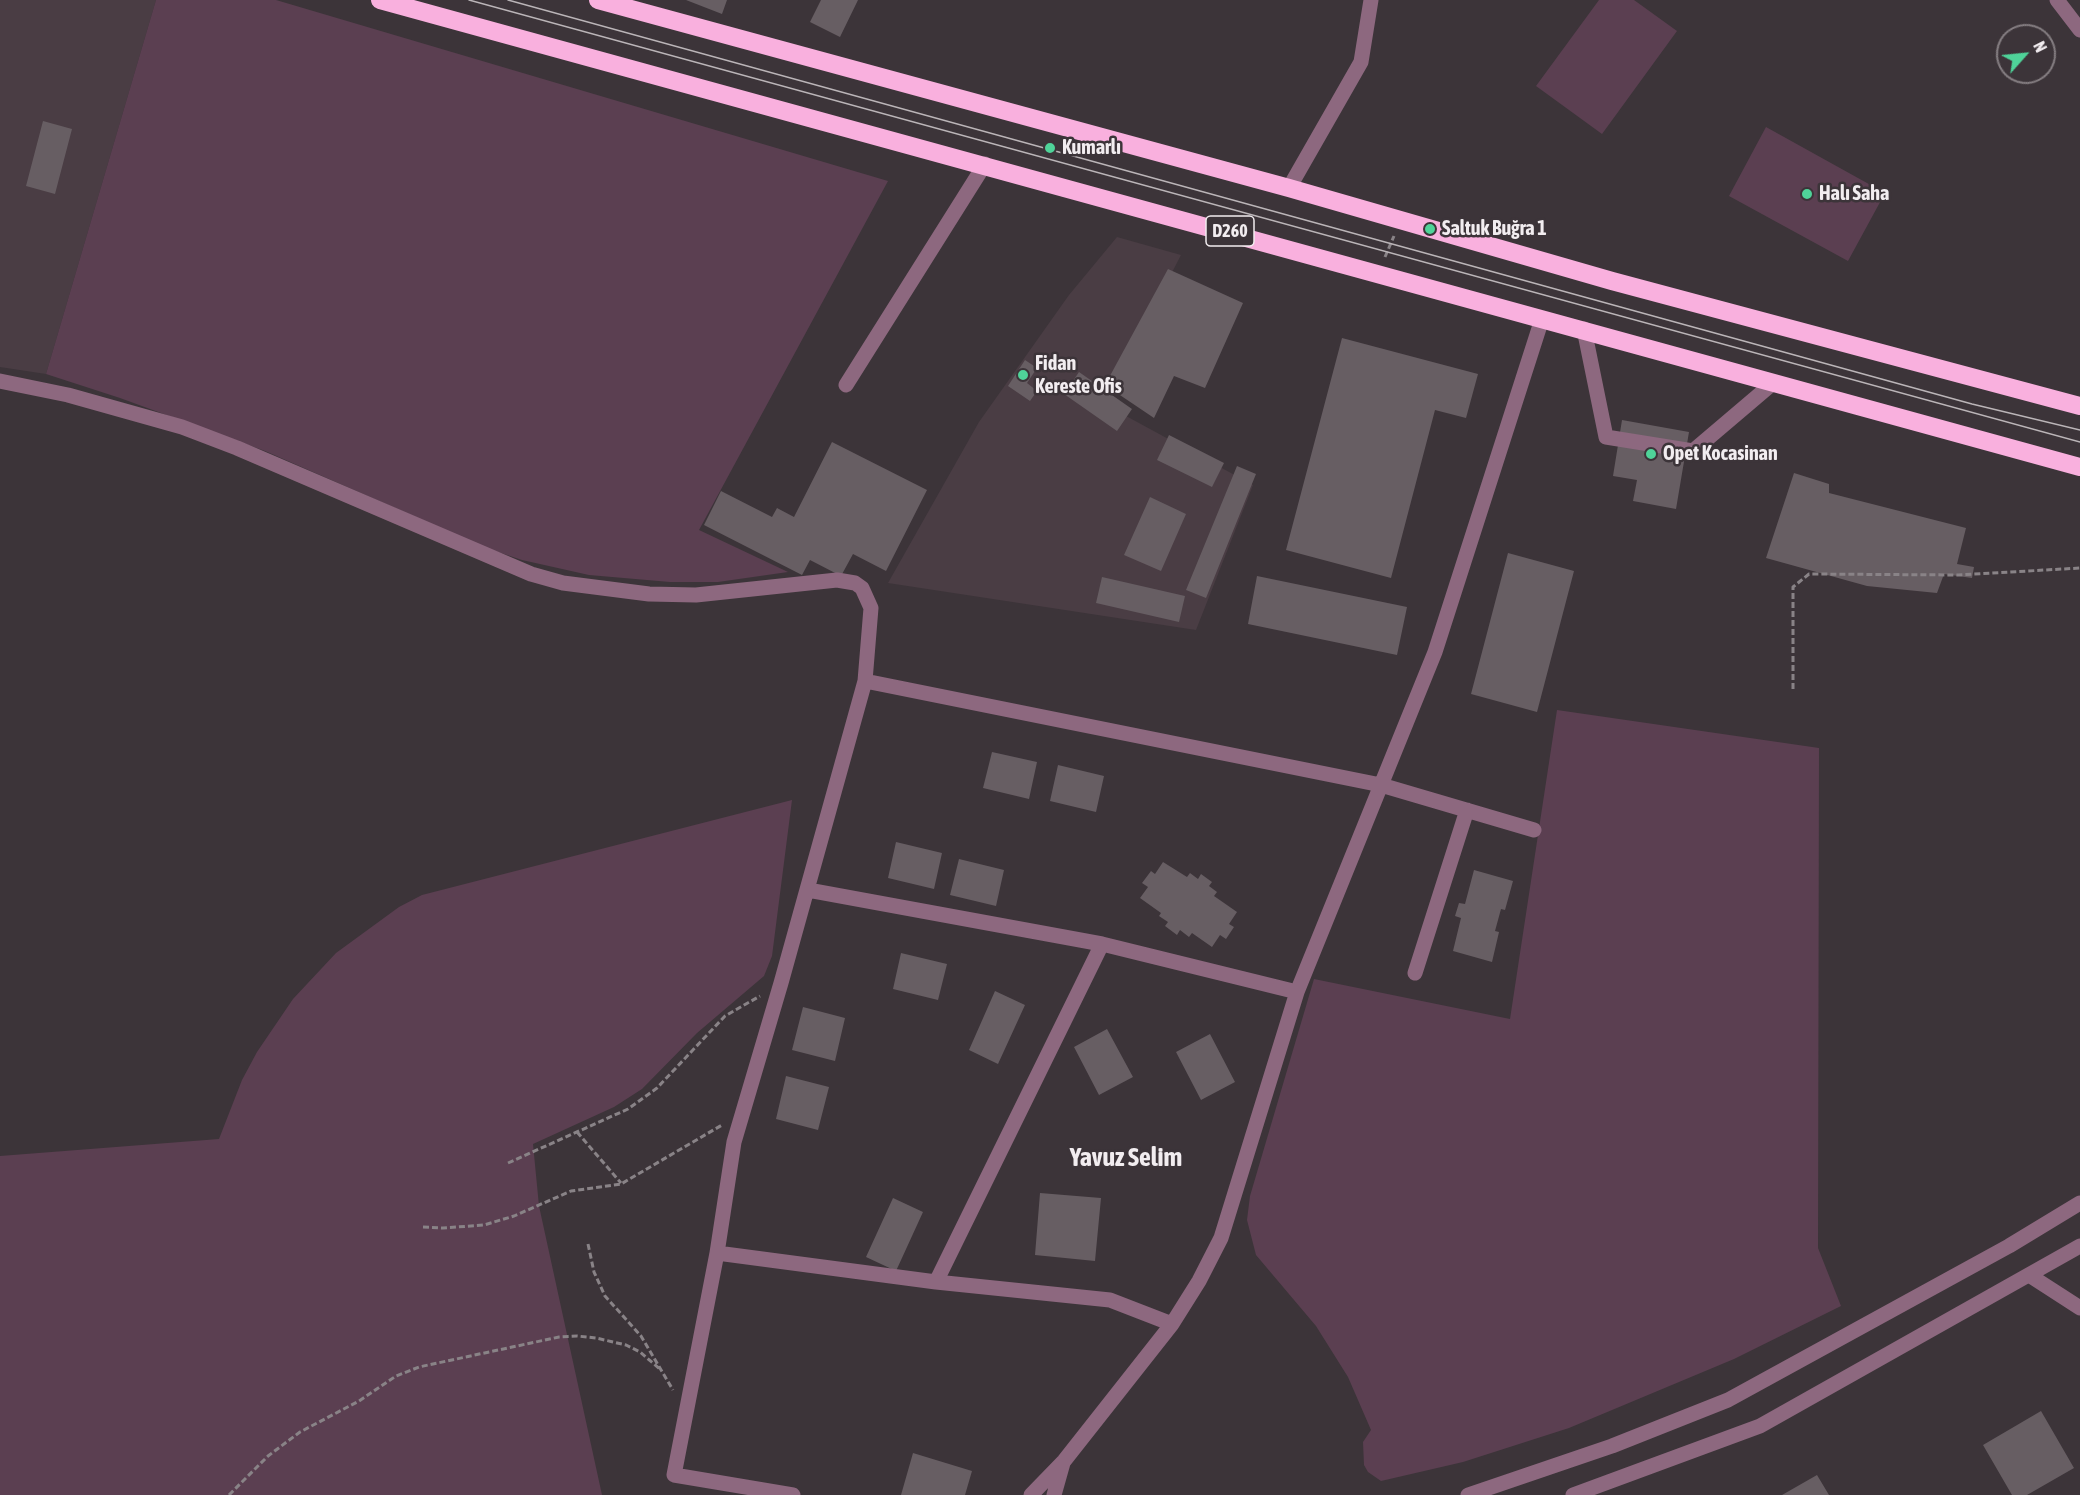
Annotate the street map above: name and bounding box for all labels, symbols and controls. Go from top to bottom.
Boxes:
north arrow [1996,24,2056,84]
text: N [2030,38,2050,55]
place label: Kumarlı [1062,136,1121,160]
marker: Kumarlı [1043,141,1057,155]
place label: Halı Saha [1819,182,1889,206]
marker: Halı Saha [1800,187,1814,201]
road number: D260 [1206,216,1254,246]
place label: Saltuk Buğra 1 [1442,217,1547,241]
marker: Saltuk Buğra 1 [1423,222,1437,236]
place label: Fidan Kereste Ofis [1035,352,1122,399]
marker: Fidan Kereste Ofis [1016,368,1030,382]
place label: Opet Kocasinan [1663,442,1778,466]
marker: Opet Kocasinan [1644,447,1658,461]
district label: Yavuz Selim [1070,1142,1182,1174]

